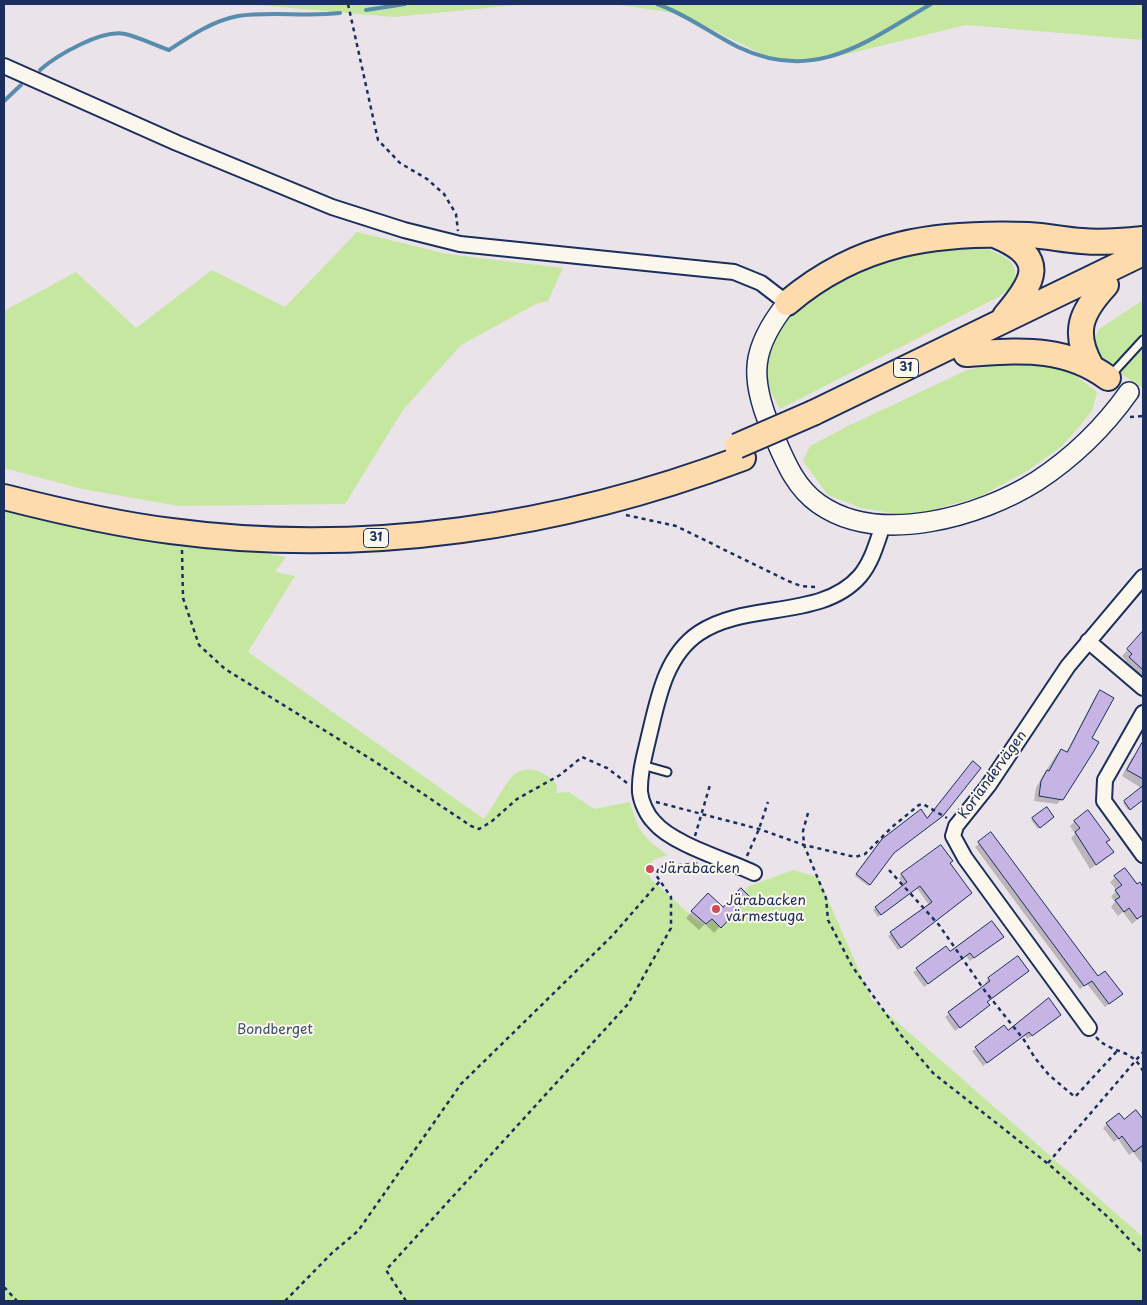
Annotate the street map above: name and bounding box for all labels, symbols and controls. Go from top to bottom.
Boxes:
road number: 31 [894,358,918,378]
road number: 31 [364,528,388,548]
street label: Koriandervägen [955,728,1031,822]
place label: Järabacken [660,861,740,877]
marker: Järabacken [644,863,656,875]
place label: Järabacken värmestuga [726,893,806,926]
marker: Järabacken värmestuga [710,903,722,915]
park label: Bondberget [237,1022,313,1038]

